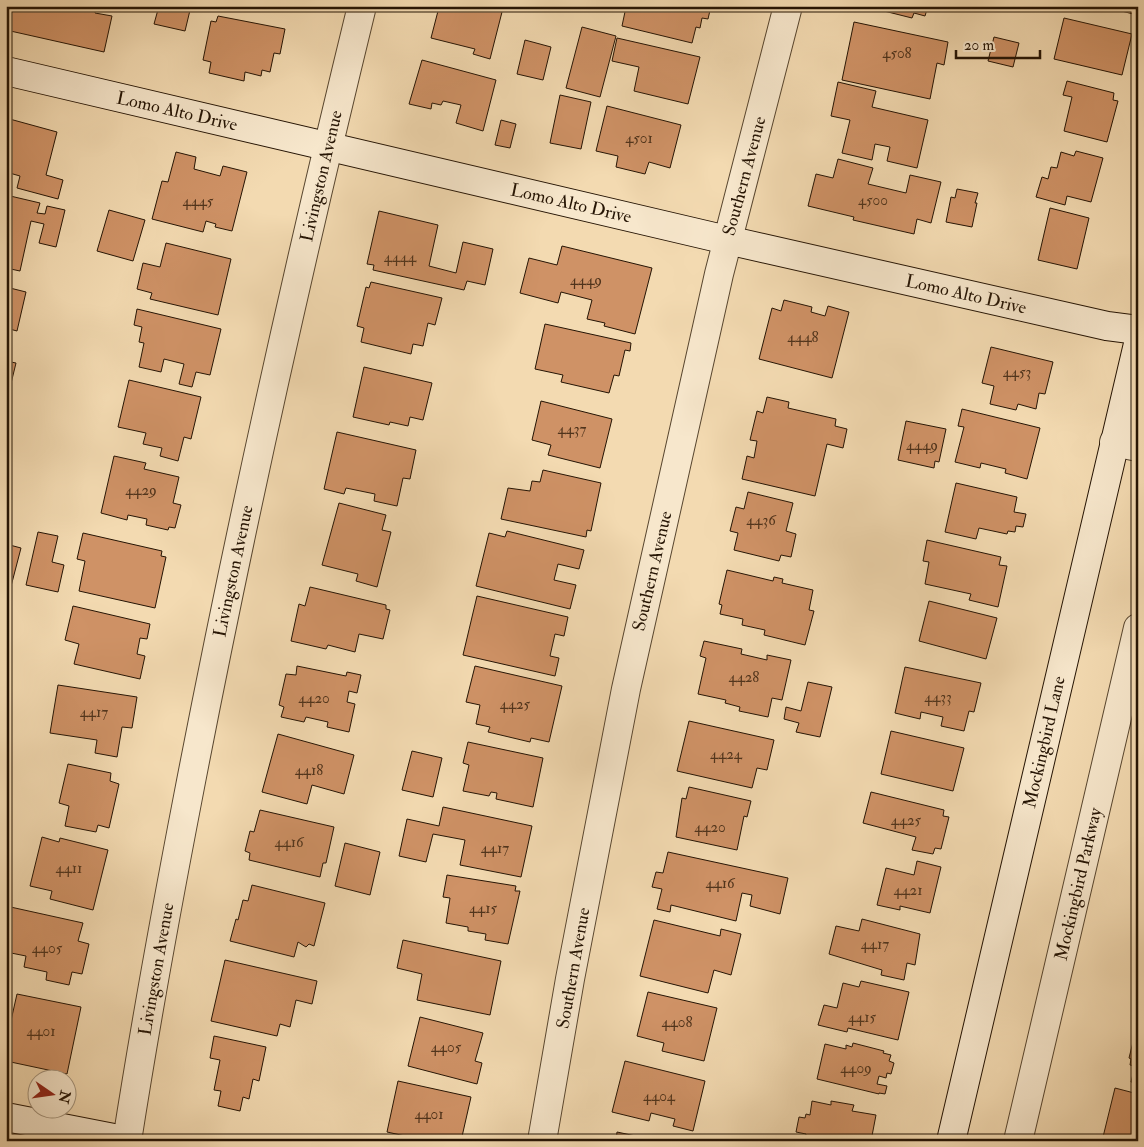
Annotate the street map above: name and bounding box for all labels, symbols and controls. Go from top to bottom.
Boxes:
scale bar [956,28,1040,60]
text: 20 m [964,36,994,55]
house number: 4508 [882,44,912,63]
street label: Lomo Alto Drive [114,86,240,137]
street label: Livingston Avenue [295,108,348,244]
street label: Southern Avenue [718,113,772,238]
house number: 4501 [625,129,653,148]
street label: Lomo Alto Drive [508,178,634,229]
house number: 4500 [858,191,888,210]
house number: 4445 [183,192,214,211]
house number: 4444 [384,248,417,267]
street label: Lomo Alto Drive [903,269,1029,320]
house number: 4449 [570,271,602,290]
house number: 4448 [787,328,819,347]
house number: 4453 [1003,363,1031,382]
house number: 4437 [558,420,587,439]
house number: 4449 [906,436,938,455]
house number: 4429 [125,481,157,500]
street label: Livingston Avenue [208,503,259,639]
street label: Southern Avenue [627,508,678,633]
house number: 4436 [746,511,777,530]
house number: 4428 [729,668,759,687]
street label: Mockingbird Lane [1018,673,1071,810]
house number: 4433 [924,688,952,707]
house number: 4420 [298,689,330,708]
house number: 4425 [500,695,531,714]
house number: 4417 [80,703,108,722]
house number: 4424 [710,745,743,764]
house number: 4418 [295,761,323,780]
street label: Mockingbird Parkway [1050,804,1107,963]
house number: 4425 [891,811,922,830]
house number: 4420 [694,818,726,837]
house number: 4416 [274,833,305,852]
house number: 4417 [481,839,509,858]
house number: 4411 [56,859,82,878]
house number: 4416 [705,874,736,893]
house number: 4421 [893,881,923,900]
house number: 4415 [469,899,497,918]
street label: Livingston Avenue [134,901,180,1037]
street label: Southern Avenue [552,905,596,1030]
house number: 4417 [861,935,889,954]
house number: 4405 [32,939,63,958]
house number: 4415 [848,1008,876,1027]
house number: 4408 [662,1013,692,1032]
house number: 4401 [26,1022,56,1041]
house number: 4405 [431,1038,462,1057]
house number: 4409 [840,1059,872,1078]
north arrow [28,1070,78,1120]
house number: 4404 [643,1087,676,1106]
text: N [54,1088,74,1105]
house number: 4401 [414,1105,444,1124]

